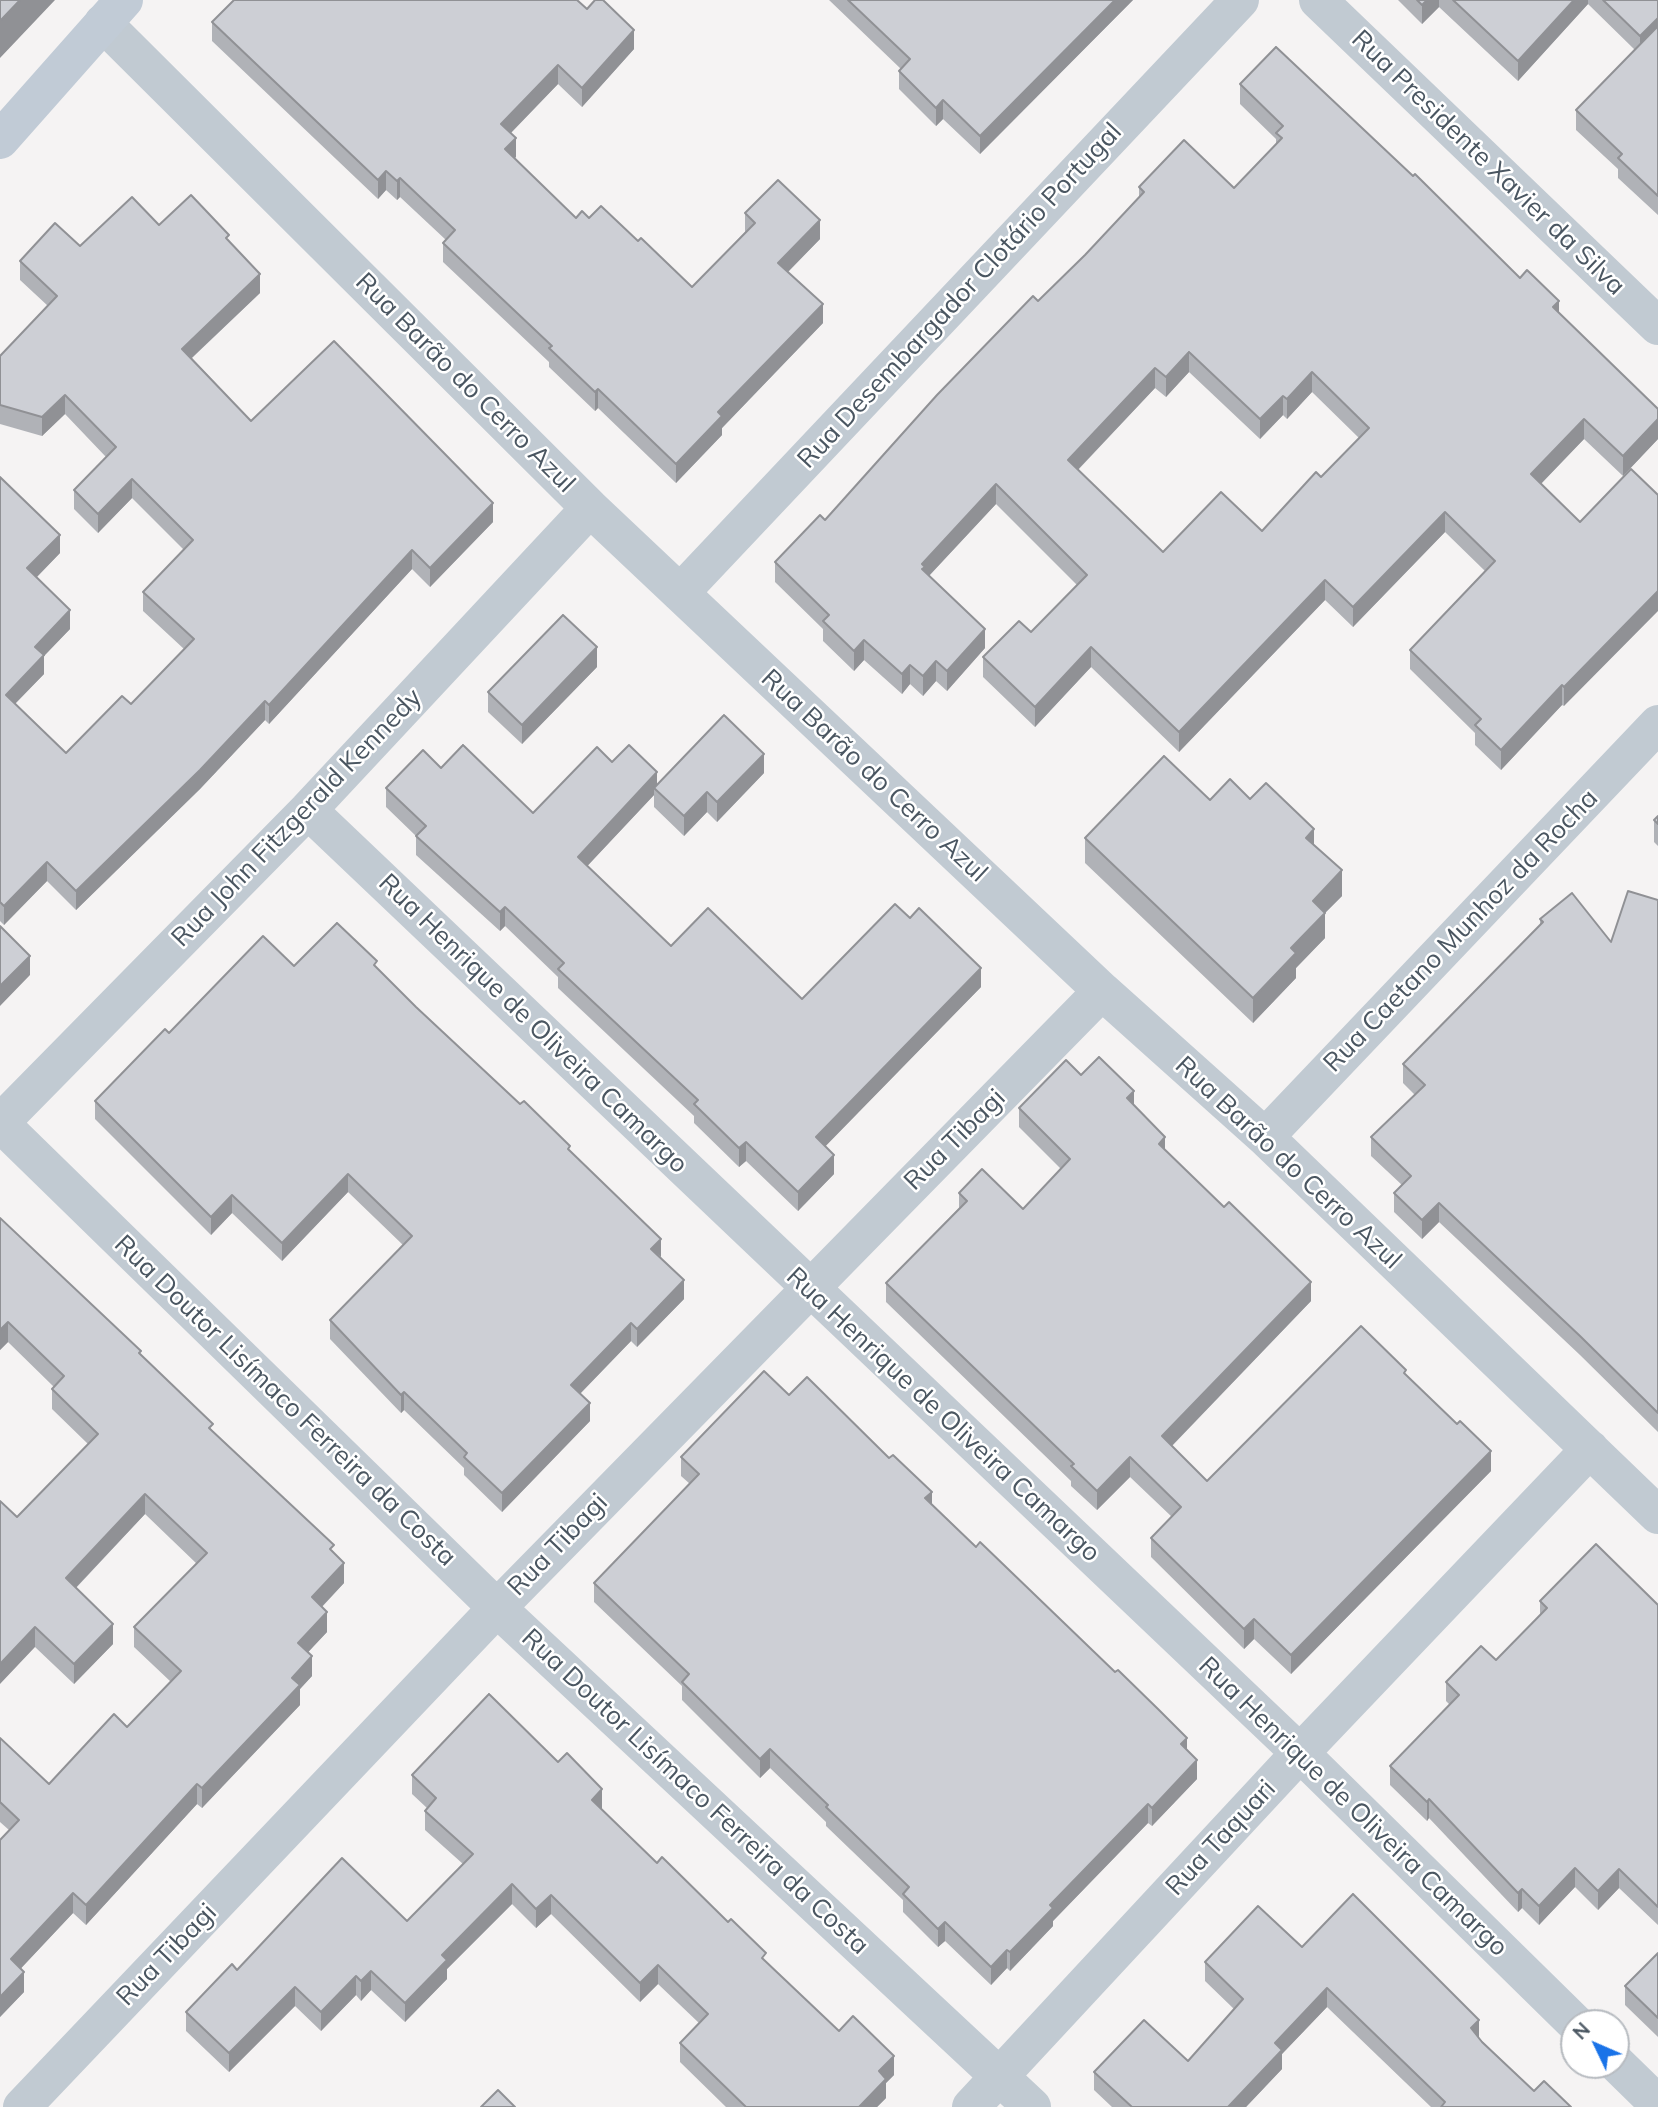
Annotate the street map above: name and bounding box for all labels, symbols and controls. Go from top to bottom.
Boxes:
street label: Rua Presidente Xavier da Silva [1345,24,1631,302]
street label: Rua Desembargador Clotário Portugal [791,117,1129,475]
street label: Rua Barão do Cerro Azul [349,267,581,499]
street label: Rua Barão do Cerro Azul [754,663,994,889]
street label: Rua John Fitzgerald Kennedy [165,682,429,954]
street label: Rua Caetano Munhoz da Rocha [1317,783,1605,1079]
street label: Rua Henrique de Oliveira Camargo [372,868,694,1180]
street label: Rua Barão do Cerro Azul [1168,1050,1408,1276]
street label: Rua Tibagi [898,1083,1012,1197]
street label: Rua Doutor Lisímaco Ferreira da Costa [108,1229,462,1573]
street label: Rua Henrique de Oliveira Camargo [780,1261,1106,1569]
street label: Rua Tibagi [502,1487,614,1603]
street label: Rua Doutor Lisímaco Ferreira da Costa [515,1623,875,1961]
street label: Rua Henrique de Oliveira Camargo [1192,1651,1514,1963]
street label: Rua Taquari [1160,1774,1282,1902]
street label: Rua Tibagi [111,1897,223,2013]
north arrow [1560,2009,1630,2079]
text: N [1568,2017,1595,2044]

